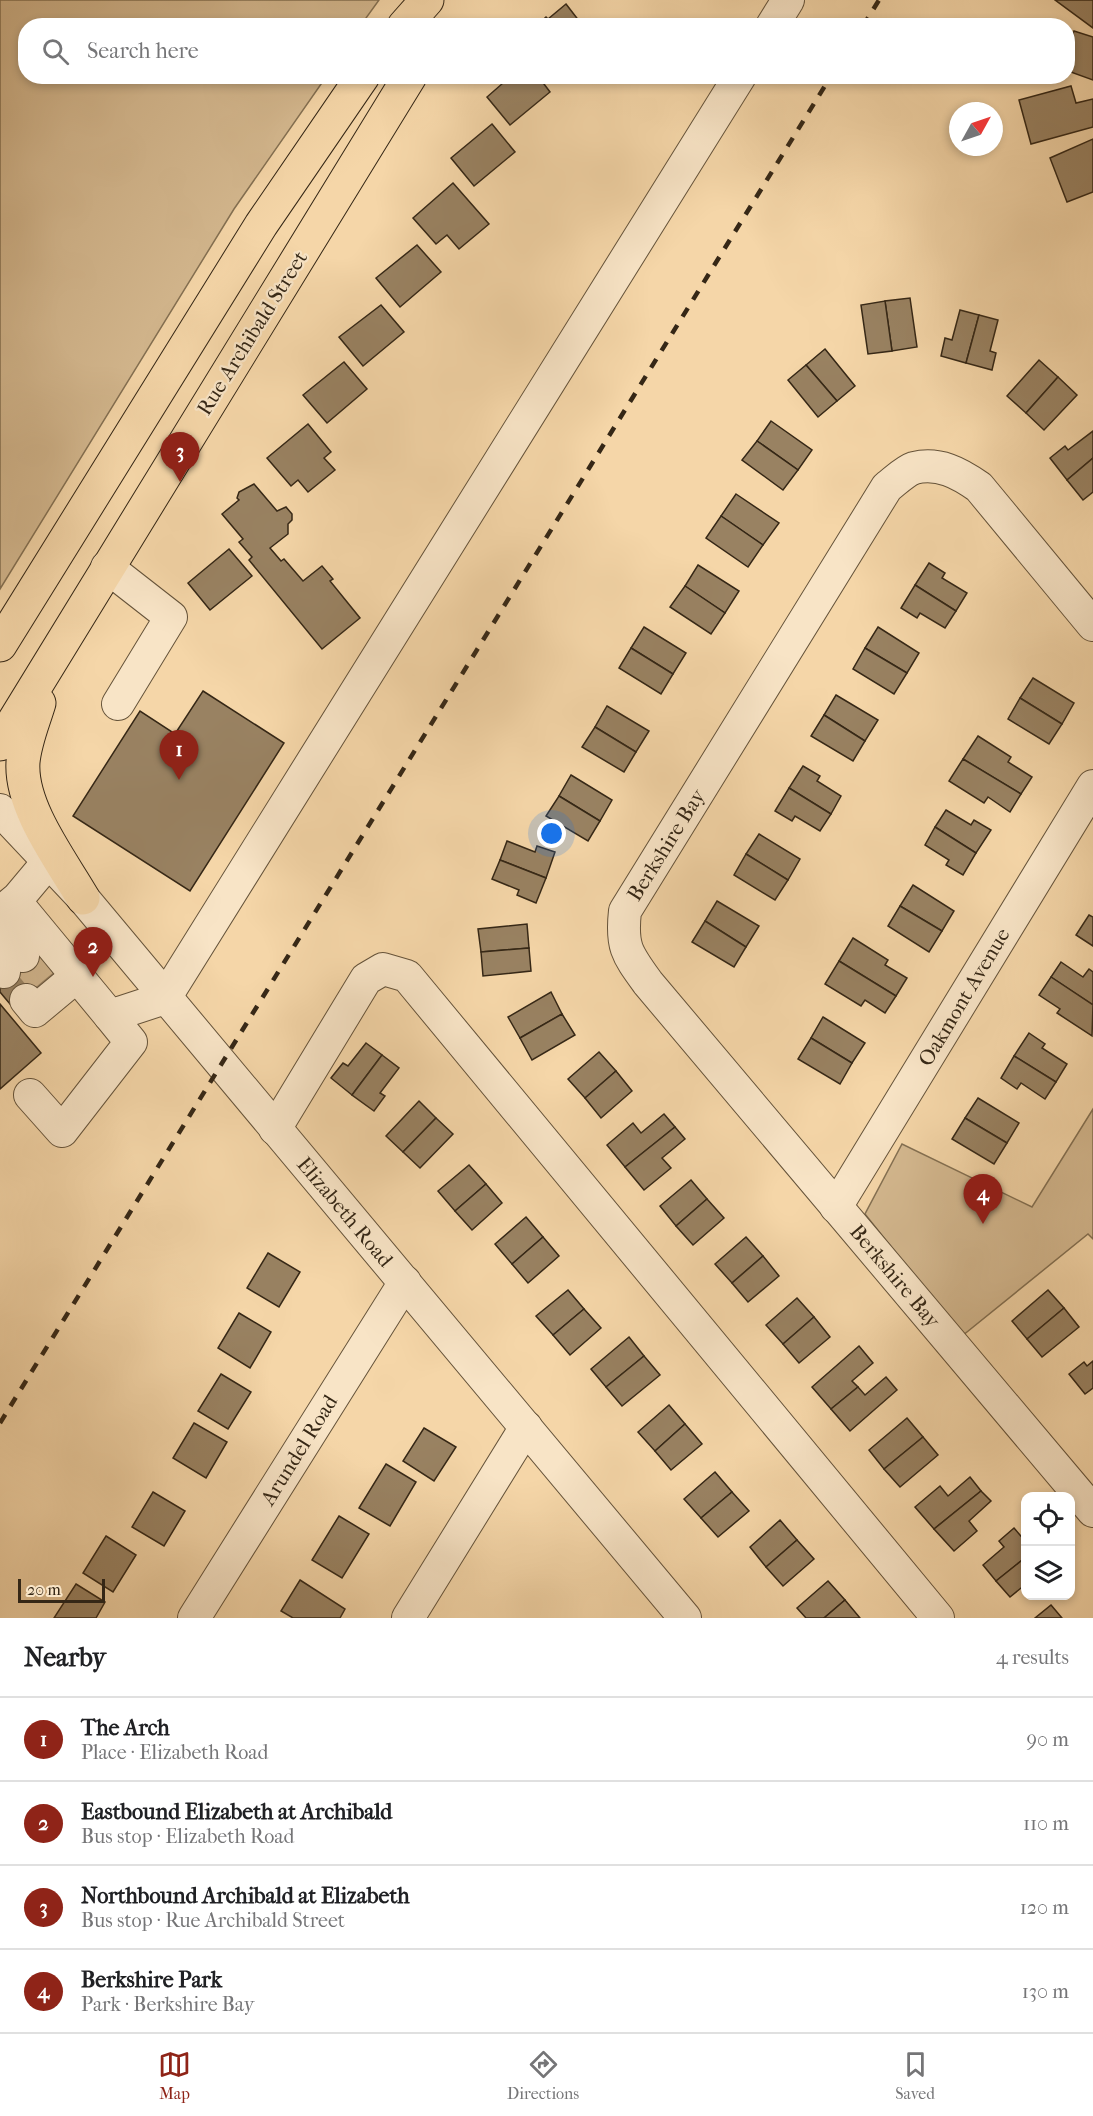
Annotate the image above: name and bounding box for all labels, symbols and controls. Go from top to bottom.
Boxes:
search box [18,18,1075,84]
icon: search [39,35,72,68]
text: Search here [87,38,199,64]
north arrow [949,102,1003,156]
street label: Rue Archibald Street [192,246,312,419]
pin: 3 [160,432,200,482]
pin: 1 [160,730,198,780]
street label: Berkshire Bay [622,784,710,905]
your location [537,819,566,848]
street label: Oakmont Avenue [913,924,1015,1070]
pin: 2 [74,928,112,977]
street label: Elizabeth Road [292,1152,398,1272]
pin: 4 [964,1174,1002,1224]
street label: Berkshire Bay [845,1220,946,1333]
street label: Arundel Road [255,1390,343,1510]
map controls [1021,1492,1075,1600]
button: locate [1021,1492,1075,1546]
button: layers [1021,1546,1075,1600]
scale bar [18,1576,105,1604]
text: 20 m [27,1580,61,1599]
text: Nearby [24,1642,106,1673]
text: 4 results [996,1646,1069,1669]
text: The Arch [81,1715,170,1741]
text: 1 [40,1728,47,1751]
text: 90 m [1027,1728,1069,1751]
text: Place · Elizabeth Road [81,1741,268,1764]
text: Eastbound Elizabeth at Archibald [81,1799,392,1825]
text: 2 [38,1812,49,1835]
text: 110 m [1023,1812,1069,1835]
text: Bus stop · Elizabeth Road [81,1825,294,1848]
text: Northbound Archibald at Elizabeth [81,1883,410,1909]
text: 3 [39,1896,48,1919]
text: 120 m [1020,1896,1069,1919]
text: Bus stop · Rue Archibald Street [81,1909,345,1932]
text: Berkshire Park [81,1967,222,1993]
text: 4 [38,1980,49,2003]
text: 130 m [1022,1980,1069,2003]
text: Park · Berkshire Bay [81,1993,254,2016]
tab: Map [158,2048,191,2103]
tab: Directions [507,2048,579,2103]
tab: Saved [895,2048,935,2103]

